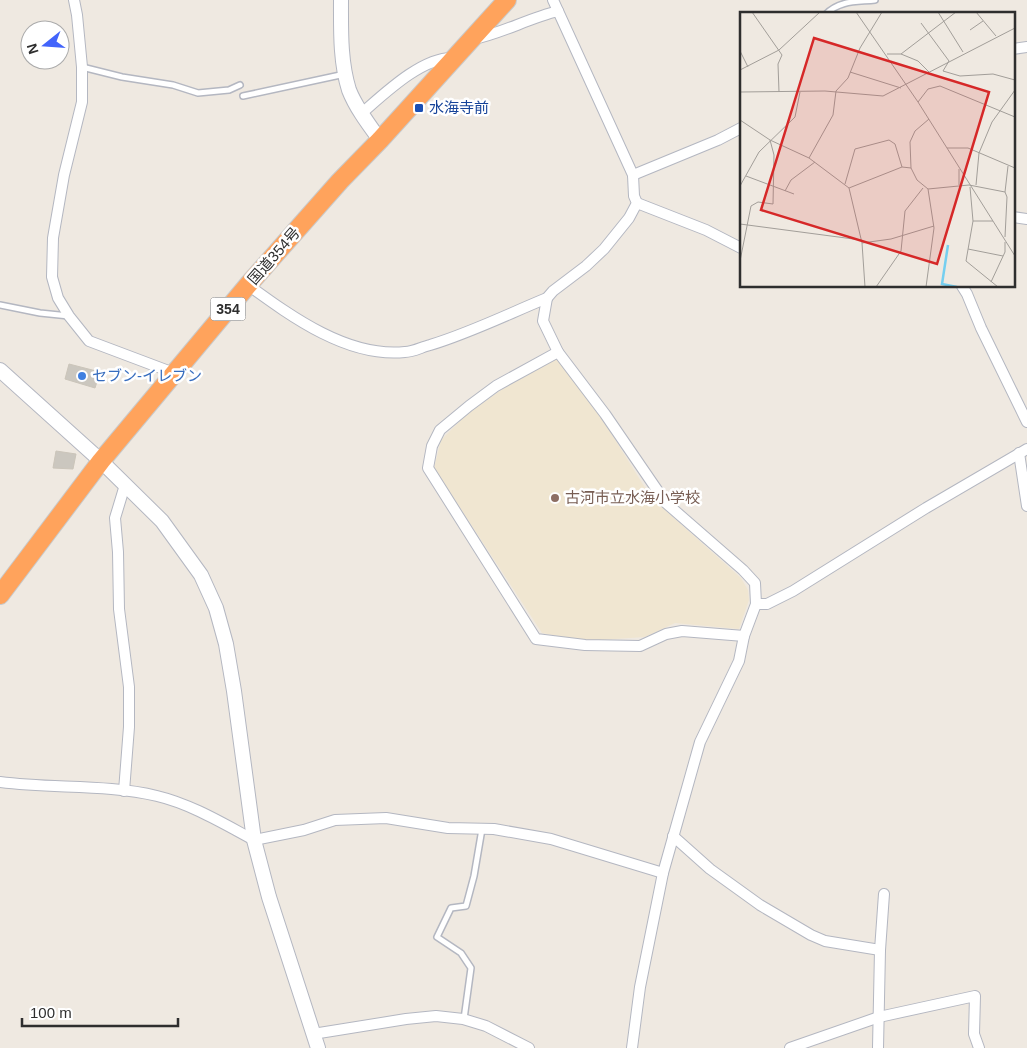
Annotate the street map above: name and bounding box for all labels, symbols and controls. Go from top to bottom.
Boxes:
inset map [740,12,1014,288]
north arrow [20,20,70,70]
text: N [23,42,42,56]
place label: 水海寺前 [429,99,489,116]
marker: 水海寺前 [413,102,425,114]
street label: 国道354号 [244,224,303,288]
road number: 354 [210,298,246,320]
place label: セブン-イレブン [92,367,202,384]
marker: セブン-イレブン [76,370,88,382]
place label: 古河市立水海小学校 [565,489,700,506]
marker: 古河市立水海小学校 [549,492,561,504]
scale bar [22,996,179,1028]
text: 100 m [30,1004,72,1021]

